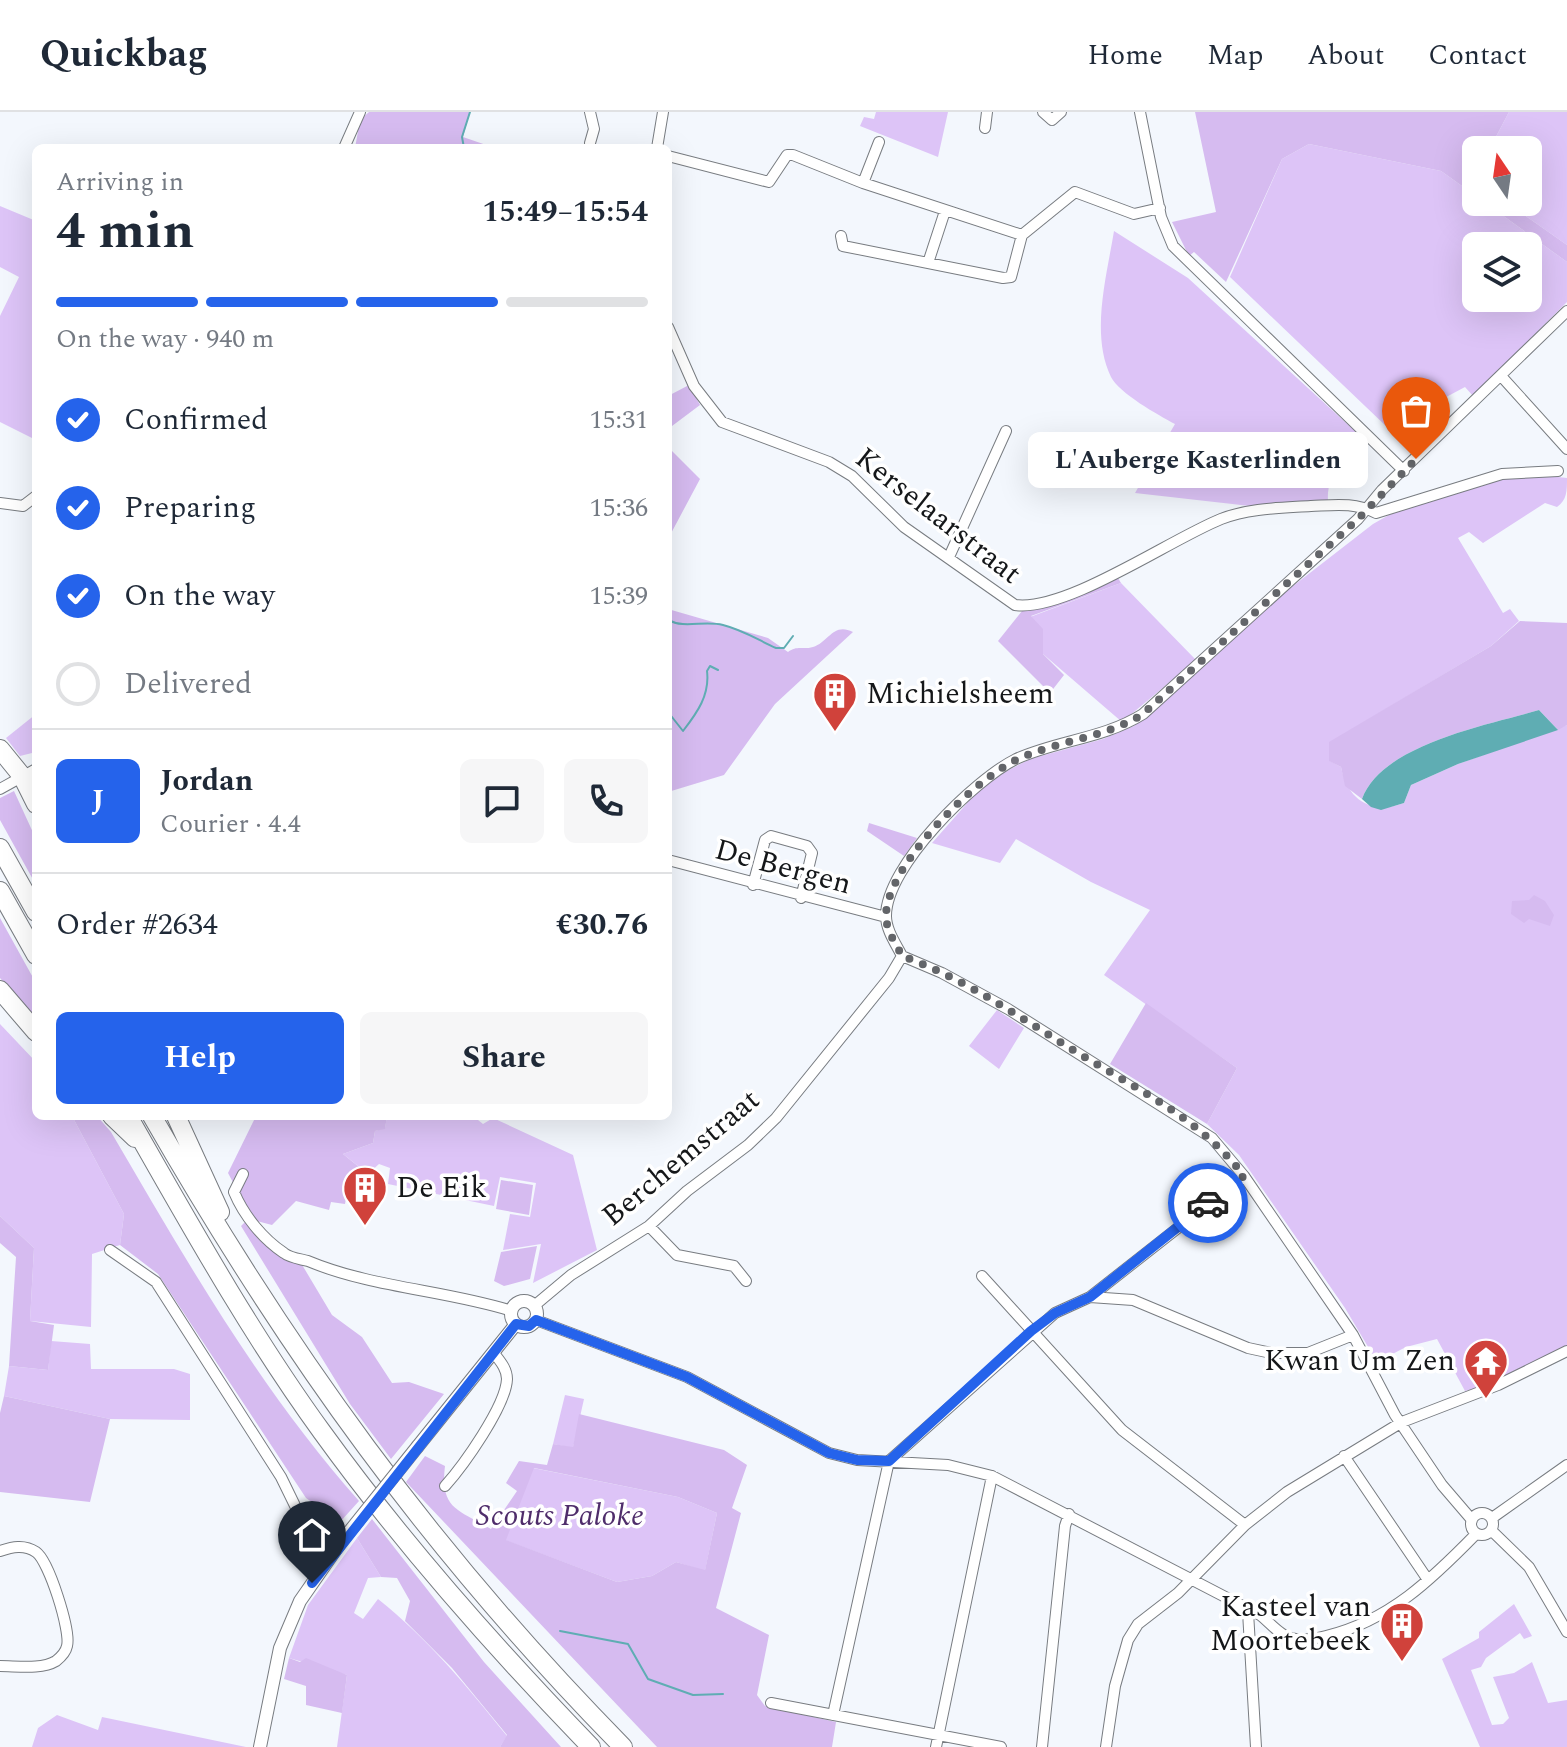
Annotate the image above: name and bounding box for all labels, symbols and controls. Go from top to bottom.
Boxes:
text: Quickbag [40,26,208,84]
text: Home [1087,34,1163,77]
text: Map [1207,34,1263,77]
text: About [1307,34,1384,77]
text: Contact [1428,34,1527,77]
north arrow [1462,136,1542,216]
map controls [1462,136,1542,312]
text: Arriving in [56,162,184,202]
text: 15:49–15:54 [482,189,648,235]
text: 4 min [56,192,194,271]
button: layers [1462,232,1542,312]
text: On the way · 940 m [56,319,274,359]
pin [1382,377,1450,459]
icon: bag [1394,389,1438,433]
text: Confirmed [124,397,268,443]
icon: check [56,398,100,442]
text: 15:31 [589,400,648,440]
callout: L'Auberge Kasterlinden [1028,431,1368,487]
street label: Kerselaarstraat [845,436,1031,596]
text: L'Auberge Kasterlinden [1055,440,1341,480]
text: Preparing [124,485,256,531]
icon: check [56,486,100,530]
text: 15:36 [589,488,648,528]
text: On the way [124,573,275,619]
icon: check [56,574,100,618]
text: 15:39 [589,576,648,616]
text: Delivered [124,661,252,707]
building icon: Michielsheem [811,670,859,733]
place label: Michielsheem [866,671,1054,717]
text: Jordan [160,758,253,804]
button: chat [460,759,544,843]
button: phone [564,759,648,843]
text: J [92,778,104,824]
text: Courier · 4.4 [160,804,301,844]
street label: De Bergen [710,827,856,907]
text: Order #2634 [56,902,218,948]
text: €30.76 [556,902,648,948]
button: Help [56,1012,344,1104]
button: Share [360,1012,648,1104]
street label: Berchemstraat [592,1078,770,1238]
courier [1168,1163,1248,1243]
building icon: De Eik [341,1164,389,1227]
place label: De Eik [396,1165,487,1211]
icon: car [1186,1181,1230,1225]
temple icon: Kwan Um Zen [1462,1337,1510,1400]
place label: Kwan Um Zen [1264,1338,1455,1384]
park label: Scouts Paloke [476,1493,644,1539]
pin [278,1501,346,1583]
icon: home [290,1513,334,1557]
place label: Kasteel van Moortebeek [1210,1584,1371,1664]
building icon: Kasteel van Moortebeek [1378,1600,1426,1663]

